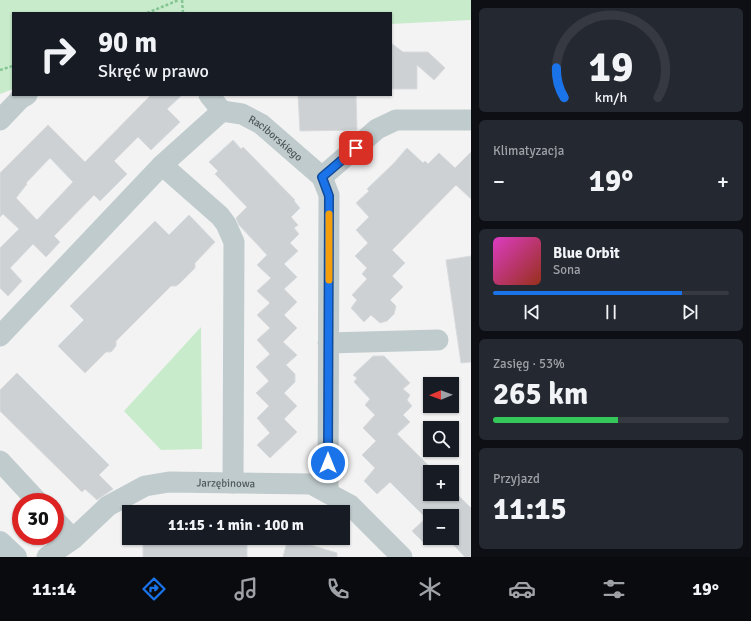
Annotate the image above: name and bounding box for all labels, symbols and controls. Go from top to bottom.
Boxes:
text: 90 m [98,26,157,60]
icon: right [32,28,84,80]
text: 19 [589,42,633,93]
text: Skręć w prawo [98,60,209,82]
text: km/h [595,89,627,106]
street label: Raciborskiego [246,113,305,164]
pin [339,131,373,165]
icon: arrive [345,137,367,159]
text: Klimatyzacja [493,143,564,159]
text: 19° [589,163,633,200]
text: − [493,168,505,195]
text: + [717,168,729,195]
text: Blue Orbit [553,244,620,262]
text: Sona [553,262,581,278]
icon: previous [521,301,543,323]
icon: pause [600,301,622,323]
icon: next [679,301,701,323]
text: Zasięg · 53% [493,356,565,372]
text: 265 km [493,376,588,413]
north arrow [423,377,459,413]
map controls [423,377,459,545]
button: search [423,421,459,457]
position arrow [307,442,349,484]
button: + [423,465,459,501]
text: Przyjazd [493,471,540,487]
street label: Jarzębinowa [197,476,256,490]
text: 11:15 [493,491,567,528]
speed limit sign: 30 [12,493,64,545]
button: − [423,509,459,545]
text: 11:15 · 1 min · 100 m [168,516,304,534]
icon: directions [140,575,168,603]
icon: music [232,575,260,603]
icon: phone [324,575,352,603]
icon: climate [416,575,444,603]
icon: car [508,575,536,603]
icon: filters [600,575,628,603]
text: 11:14 [32,578,76,600]
text: 19° [692,578,719,600]

